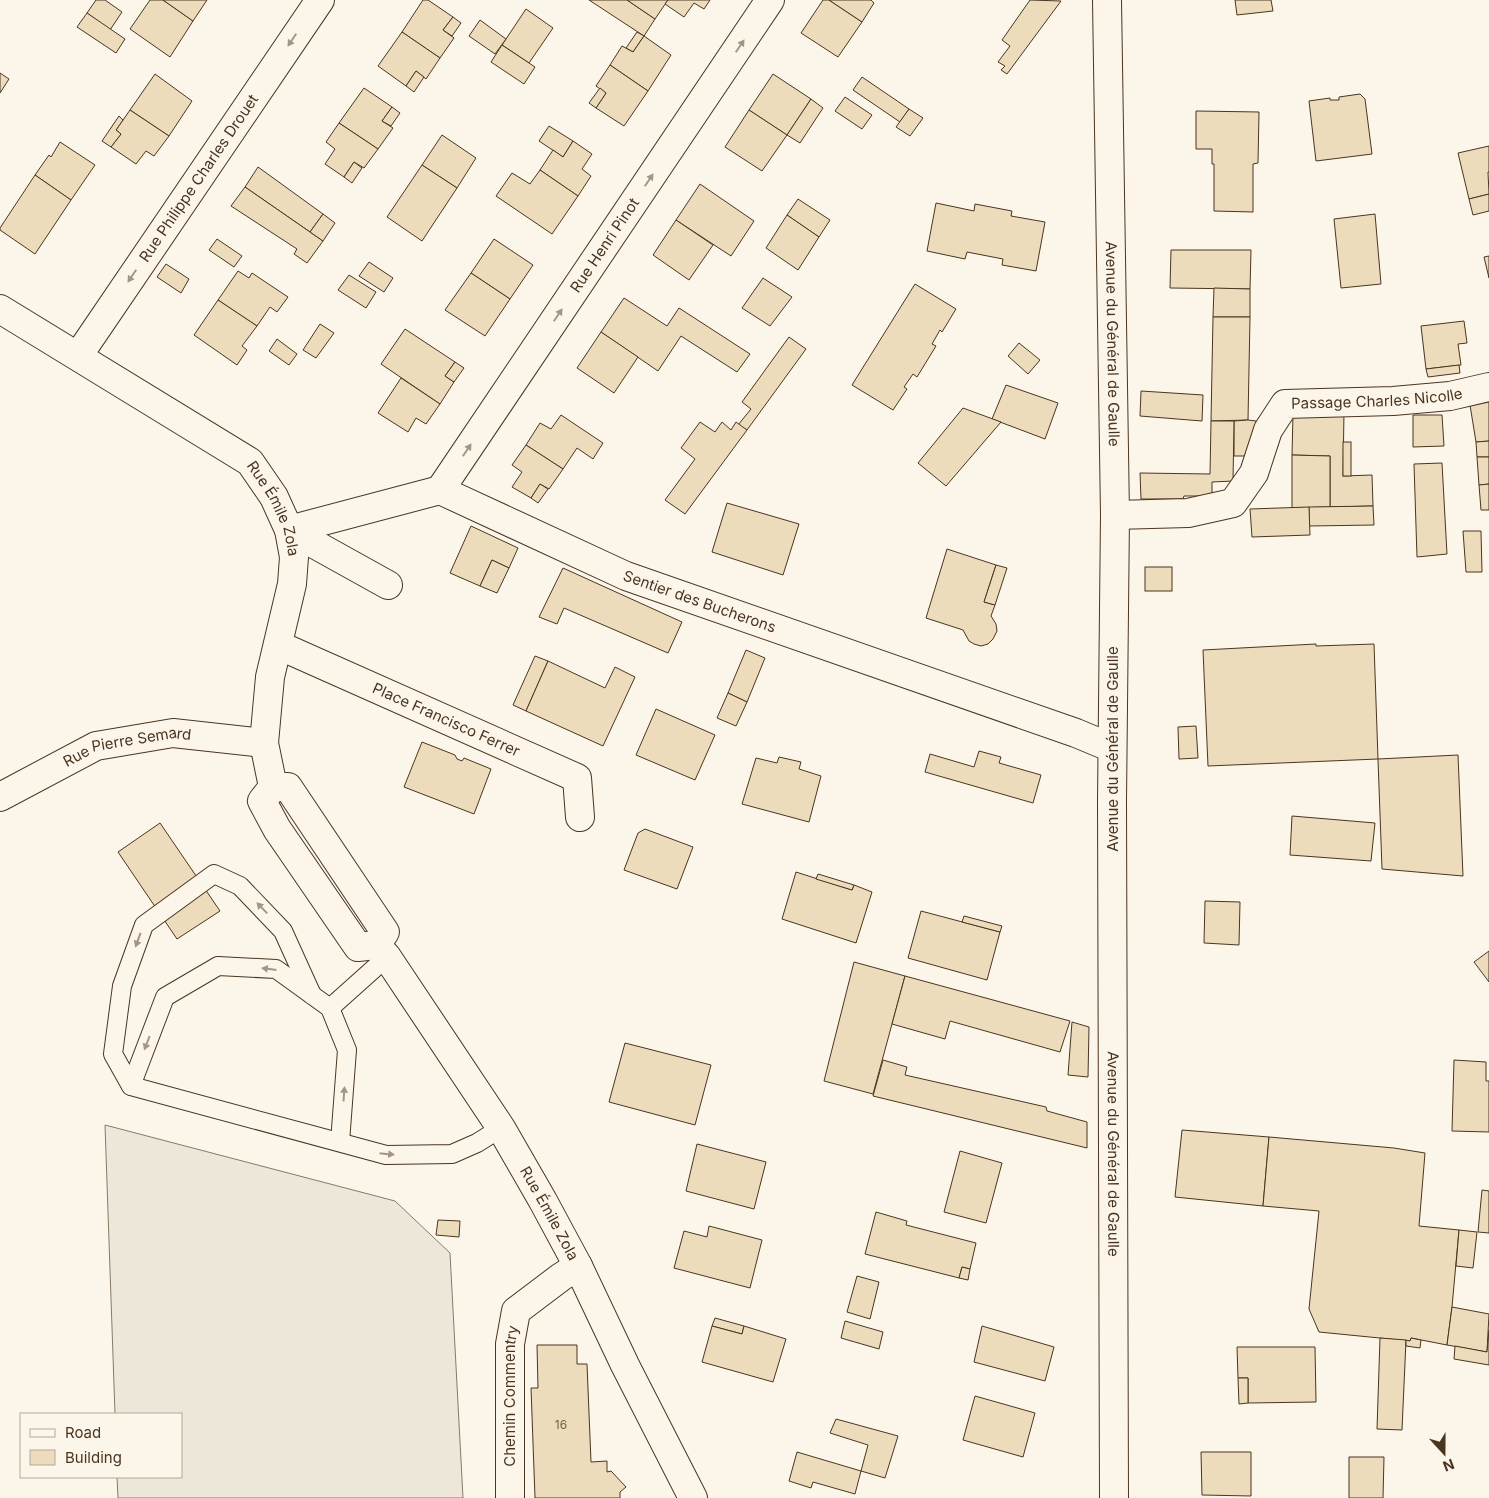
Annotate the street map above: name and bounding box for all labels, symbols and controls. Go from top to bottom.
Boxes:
one-way arrow [287,34,297,47]
one-way arrow [735,39,744,52]
street label: Rue Philippe Charles Drouet [135,90,262,265]
one-way arrow [644,174,654,187]
street label: Rue Henri Pinot [566,194,643,296]
street label: Avenue du Général de Gaulle [1102,241,1124,447]
one-way arrow [128,269,137,283]
one-way arrow [553,309,563,322]
street label: Passage Charles Nicolle [1291,383,1464,413]
one-way arrow [463,443,472,457]
street label: Rue Émile Zola [243,457,304,558]
street label: Sentier des Bucherons [621,566,779,637]
street label: Avenue du Général de Gaulle [1103,646,1122,852]
street label: Place Francisco Ferrer [370,678,523,761]
street label: Rue Pierre Semard [60,723,192,771]
one-way arrow [256,902,268,914]
one-way arrow [134,933,142,948]
one-way arrow [261,965,277,973]
one-way arrow [143,1036,151,1051]
street label: Avenue du Général de Gaulle [1104,1051,1123,1257]
one-way arrow [340,1086,348,1102]
one-way arrow [380,1150,396,1158]
street label: Rue Émile Zola [516,1163,583,1264]
street label: Chemin Commentry [500,1323,522,1467]
legend [20,1413,182,1478]
house number: 16 [555,1417,567,1432]
text: Road [65,1423,101,1442]
north arrow [1419,1428,1469,1478]
text: Building [65,1448,122,1467]
text: N [1441,1456,1457,1475]

